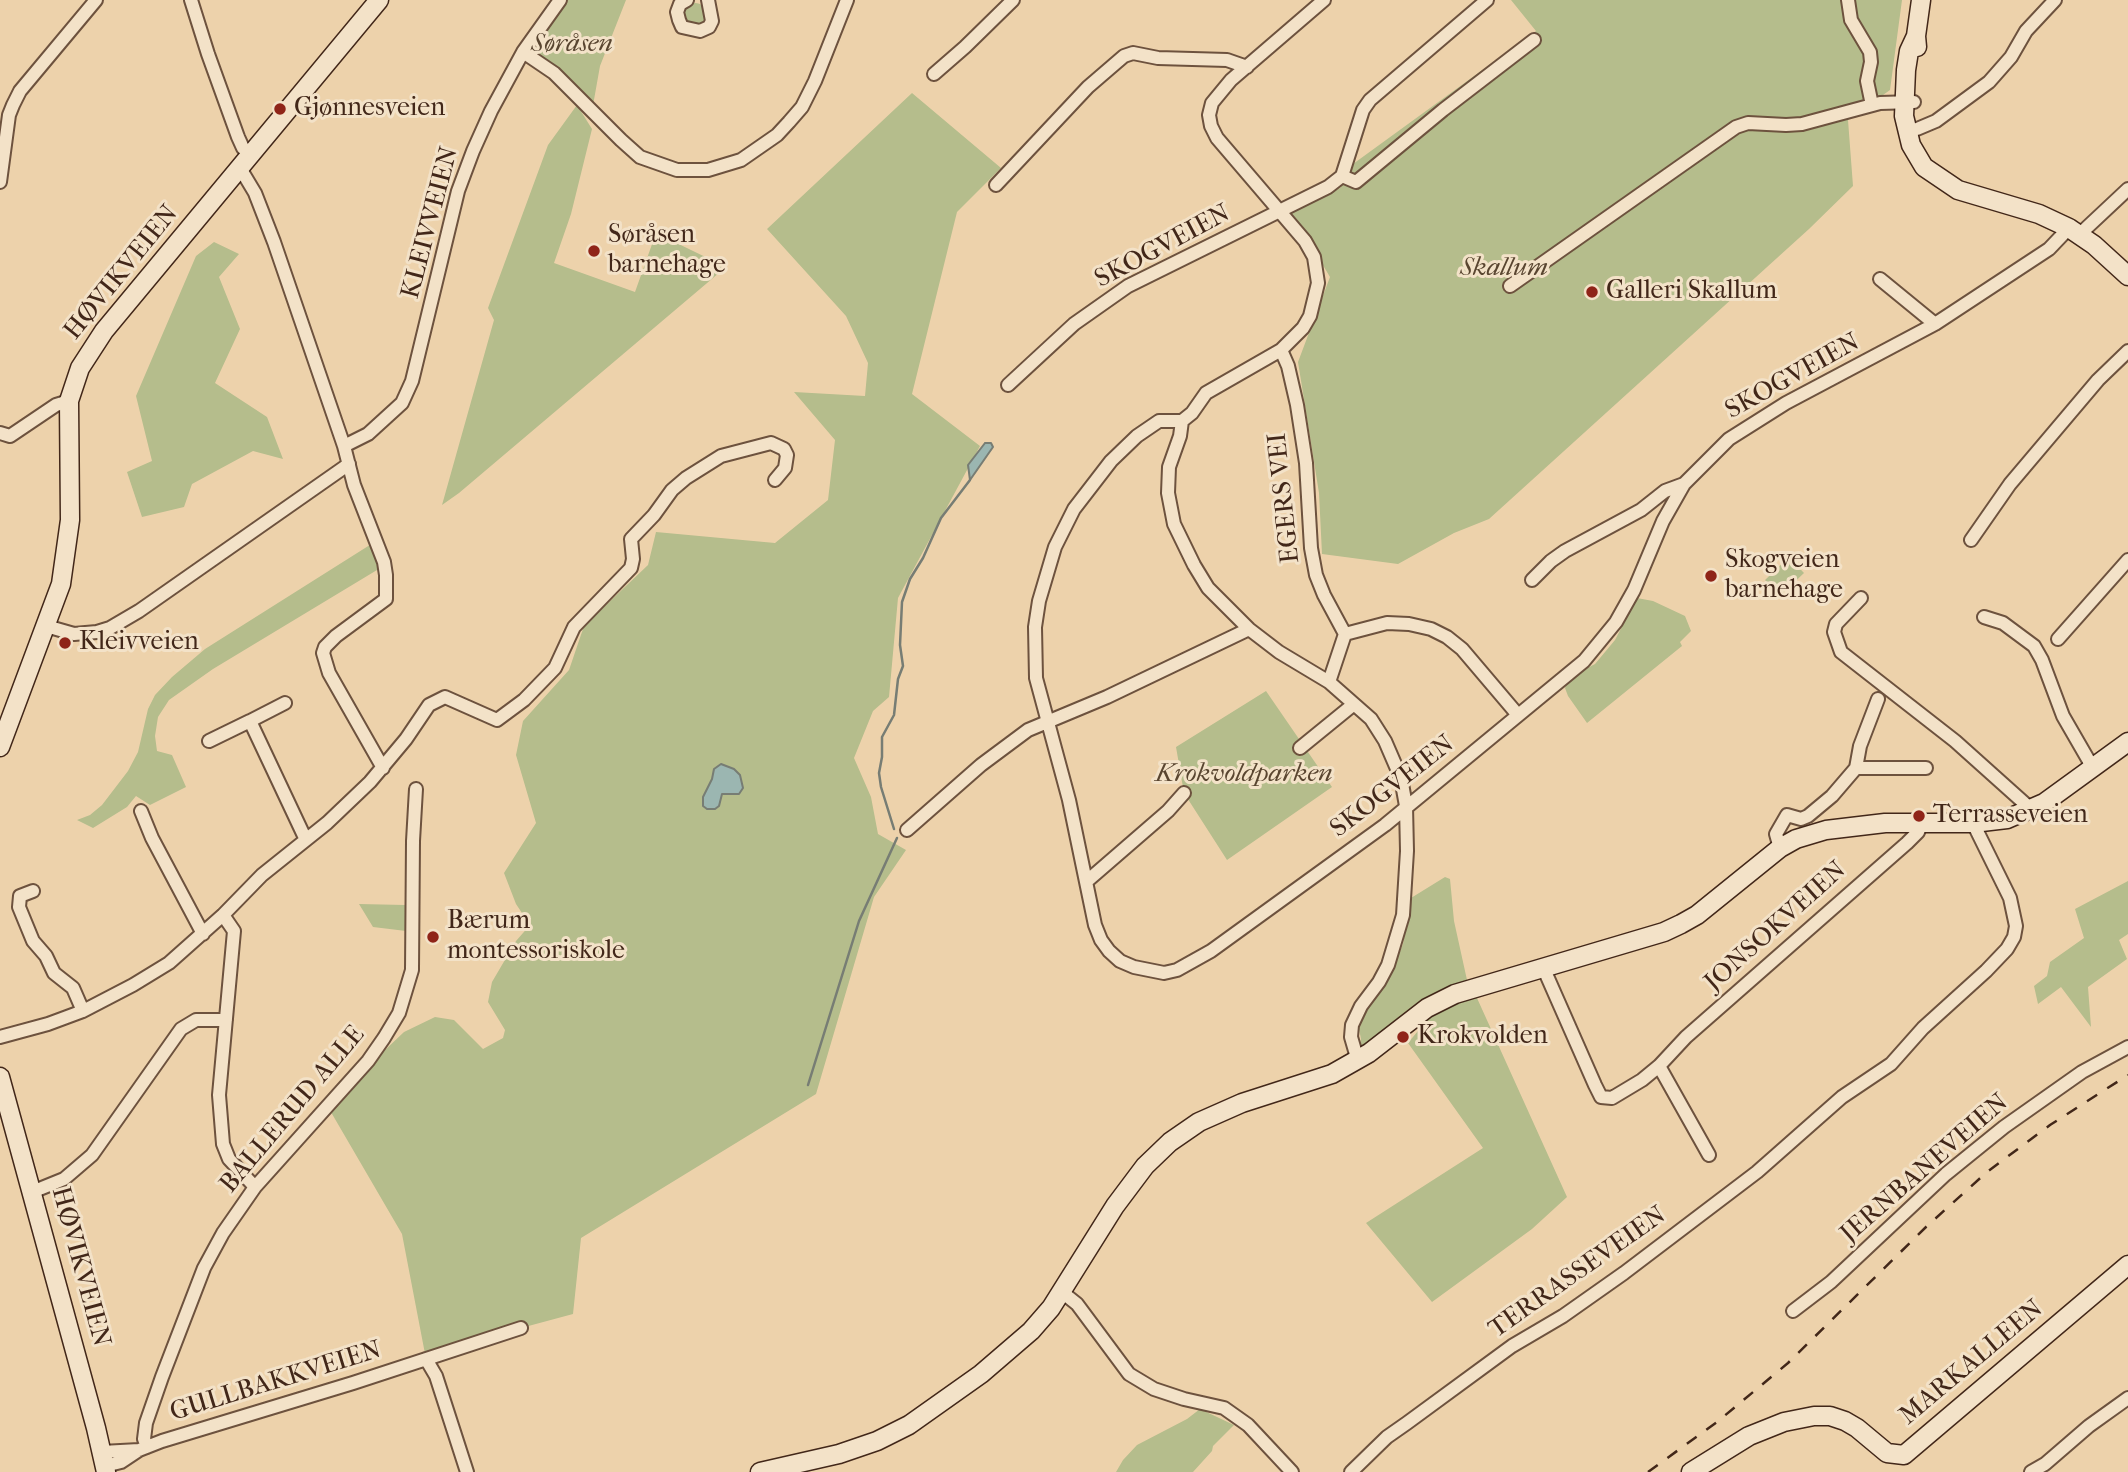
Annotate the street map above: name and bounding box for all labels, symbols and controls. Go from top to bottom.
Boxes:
park label: Søråsen [531,29,613,61]
place label: Gjønnesveien [294,93,445,125]
marker: Gjønnesveien [272,101,288,117]
street label: KLEIVVEIEN [396,144,466,302]
street label: SKOGVEIEN [1090,198,1236,296]
street label: HØVIKVEIEN [58,199,186,347]
place label: Søråsen barnehage [608,220,726,282]
marker: Søråsen barnehage [586,243,602,259]
park label: Skallum [1460,253,1548,285]
place label: Galleri Skallum [1606,276,1777,308]
marker: Galleri Skallum [1584,284,1600,300]
street label: SKOGVEIEN [1720,327,1866,427]
street label: EGERS VEI [1263,431,1307,565]
place label: Skogveien barnehage [1725,545,1843,606]
marker: Skogveien barnehage [1703,568,1719,584]
place label: Kleivveien [79,627,199,659]
marker: Kleivveien [57,635,73,651]
street label: SKOGVEIEN [1325,729,1461,845]
park label: Krokvoldparken [1156,759,1332,791]
place label: Terrasseveien [1933,800,2088,832]
marker: Terrasseveien [1911,808,1927,824]
street label: JONSOKVEIEN [1699,855,1853,999]
place label: Bærum montessoriskole [447,906,625,968]
marker: Bærum montessoriskole [425,929,441,945]
street label: BALLERUD ALLE [214,1020,372,1200]
place label: Krokvolden [1417,1021,1548,1053]
marker: Krokvolden [1395,1029,1411,1045]
street label: JERNBANEVEIEN [1835,1088,2015,1250]
street label: HØVIKVEIEN [44,1184,116,1350]
street label: TERRASSEVEIEN [1483,1200,1673,1346]
street label: MARKALLEEN [1894,1294,2050,1432]
street label: GULLBAKKVEIEN [166,1335,386,1429]

